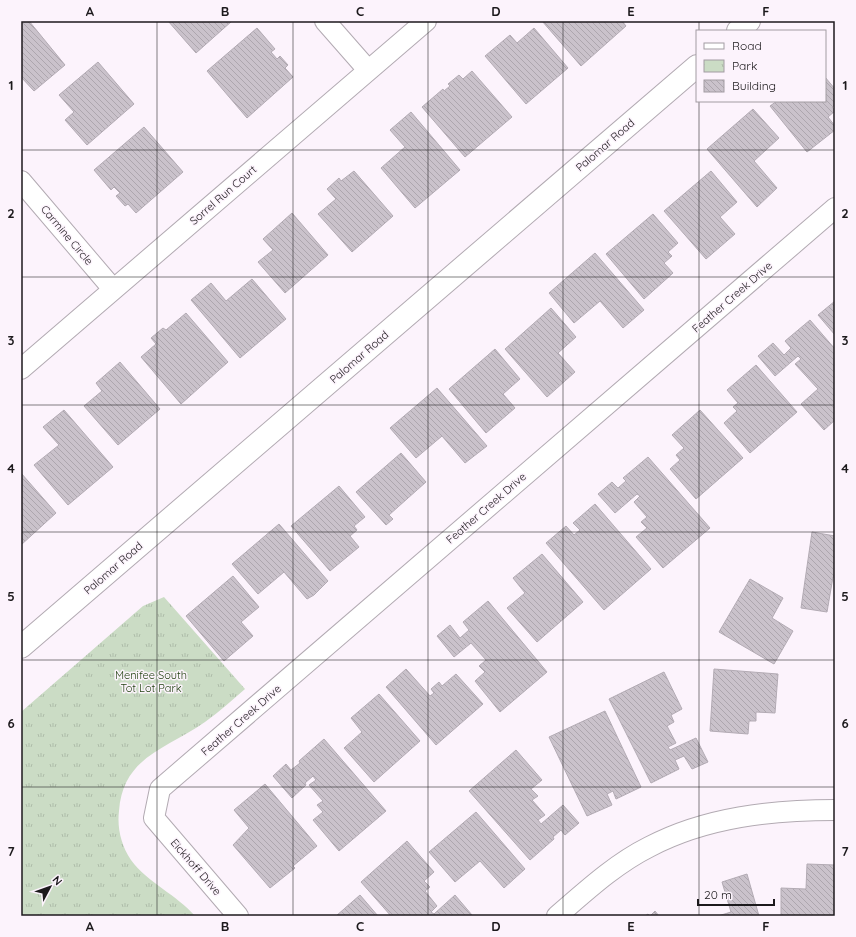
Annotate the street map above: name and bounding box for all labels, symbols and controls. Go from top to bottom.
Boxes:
text: A [86,3,95,19]
text: B [221,3,229,19]
text: C [356,3,364,19]
text: D [491,3,501,19]
text: E [627,3,635,19]
text: F [762,3,770,19]
legend [696,30,826,102]
text: Road [732,38,762,53]
text: Park [732,58,757,73]
text: 1 [8,77,14,93]
text: 1 [842,77,848,93]
text: Building [732,78,776,93]
street label: Palomar Road [573,116,637,174]
street label: Sorrel Run Court [187,162,259,228]
street label: Carmine Circle [38,202,96,268]
text: 2 [7,205,15,221]
text: 2 [841,205,849,221]
street label: Feather Creek Drive [689,258,775,336]
street label: Palomar Road [327,328,391,386]
text: 3 [8,332,15,348]
text: 3 [842,332,849,348]
text: 4 [7,460,15,476]
text: 4 [841,460,849,476]
street label: Feather Creek Drive [443,469,529,547]
street label: Palomar Road [81,539,145,597]
text: 5 [7,588,15,604]
text: 5 [841,588,849,604]
park label: Menifee South Tot Lot Park [115,668,187,695]
street label: Feather Creek Drive [198,681,284,759]
text: 6 [7,715,15,731]
text: 6 [841,715,849,731]
street label: Eickhoff Drive [168,836,224,898]
text: 7 [7,843,15,859]
text: 7 [841,843,849,859]
north arrow [30,867,70,907]
text: N [50,873,65,888]
scale bar [698,881,774,907]
text: 20 m [704,887,732,902]
text: A [86,918,95,934]
text: B [221,918,229,934]
text: C [356,918,364,934]
text: D [491,918,501,934]
text: E [627,918,635,934]
text: F [762,918,770,934]

